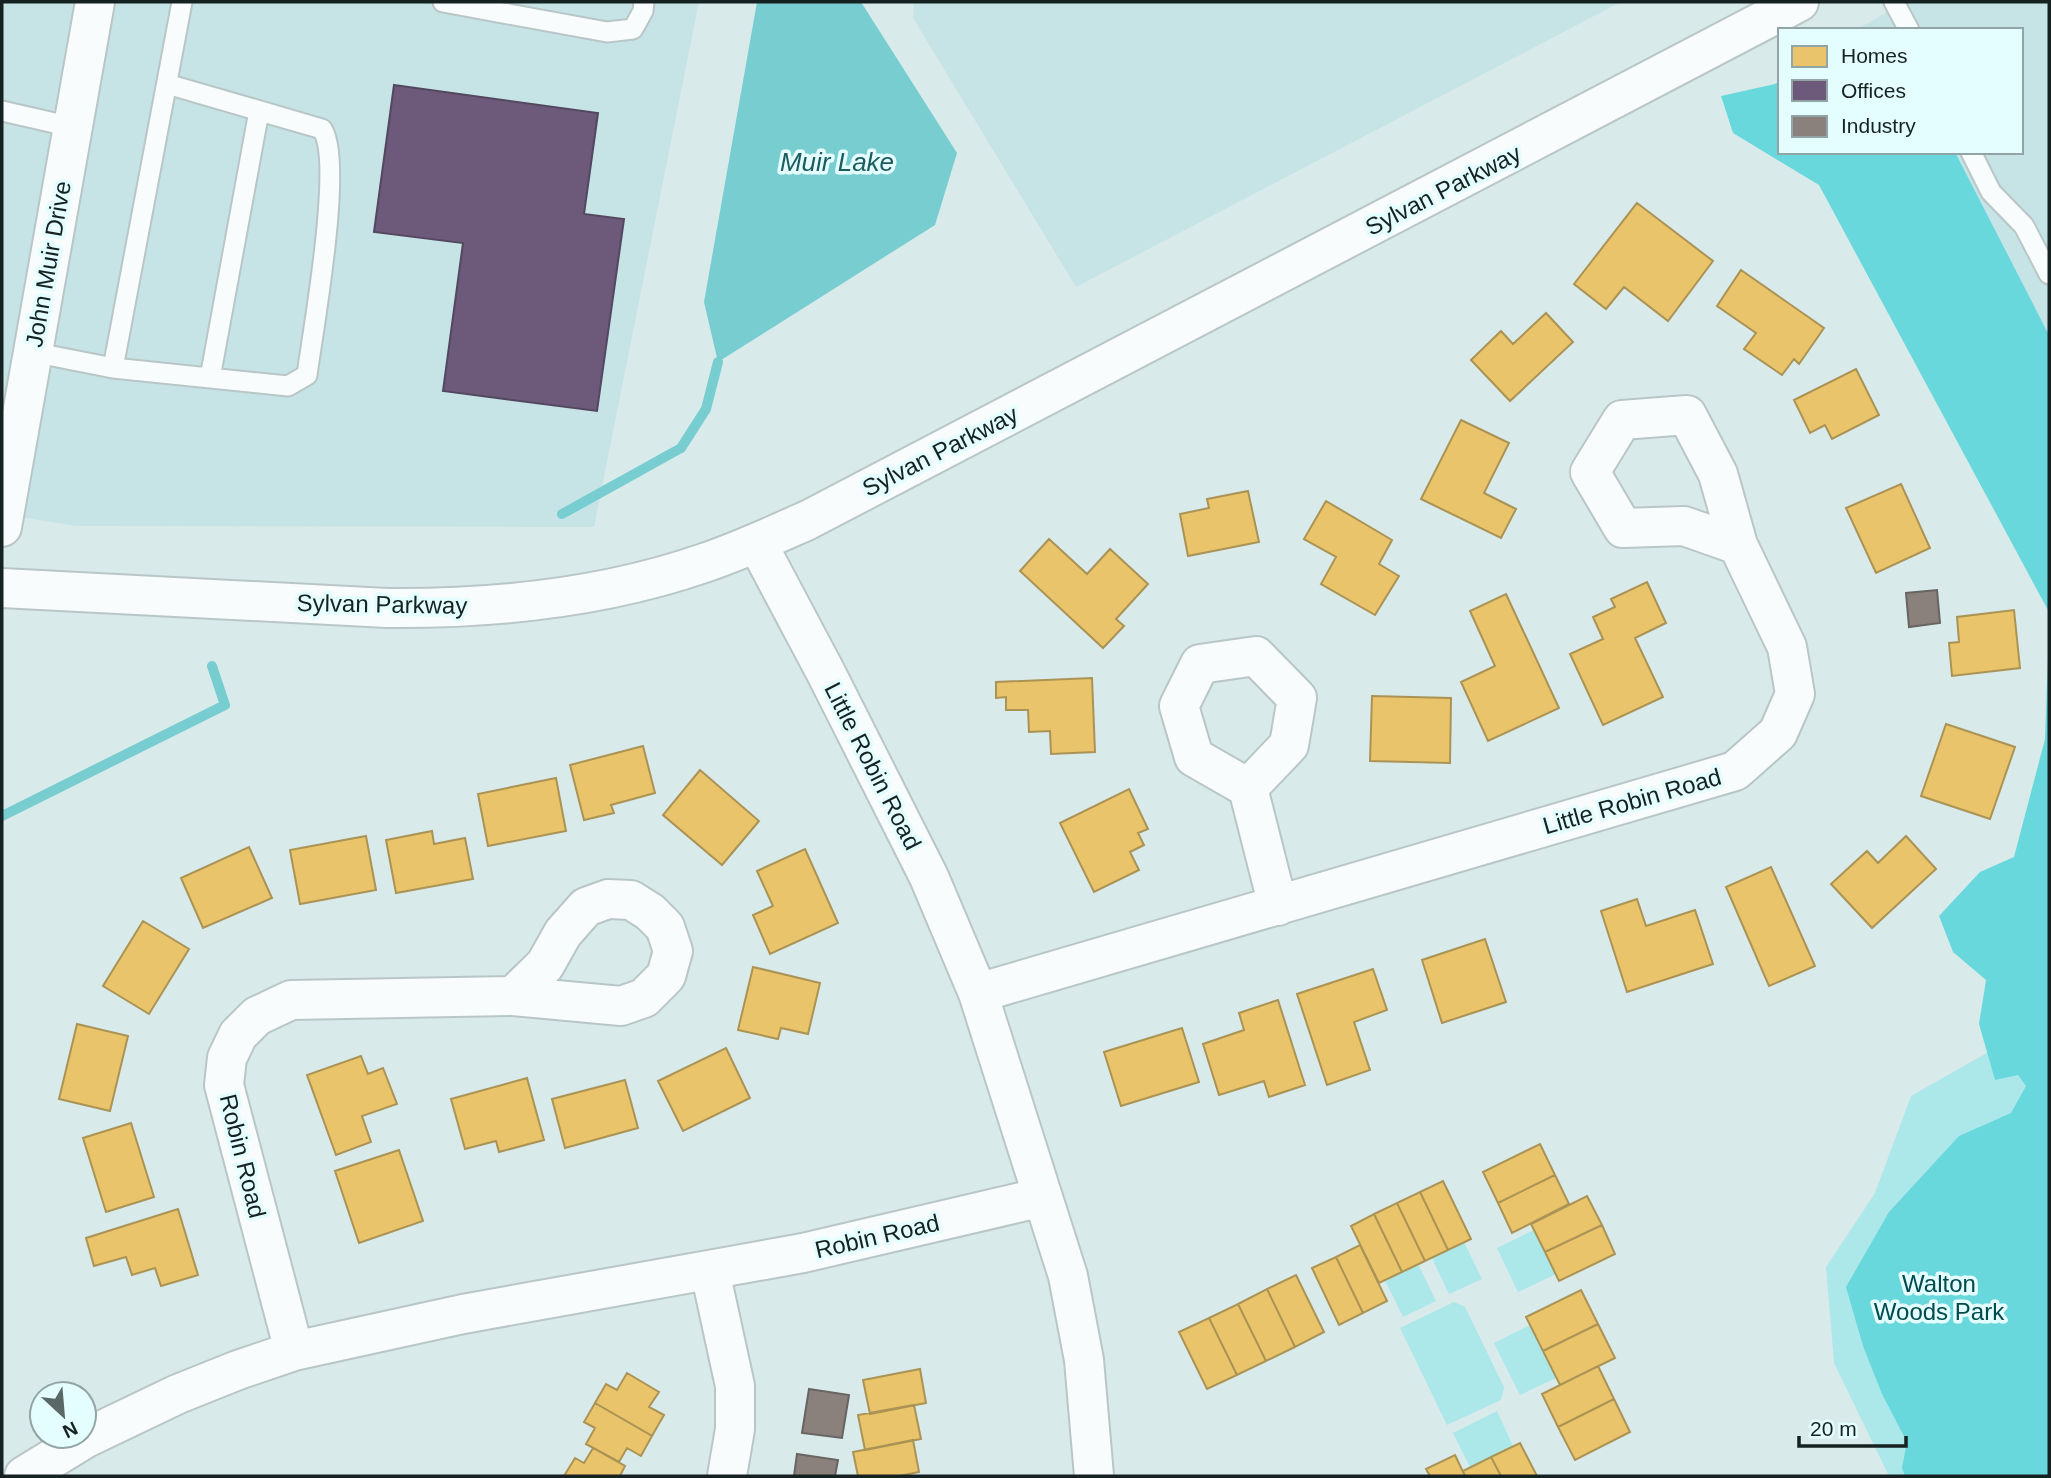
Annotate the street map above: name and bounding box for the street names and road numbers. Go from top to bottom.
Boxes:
street label: Sylvan Parkway [1361,139,1525,241]
street label: John Muir Drive [20,179,76,349]
street label: Sylvan Parkway [858,400,1022,502]
street label: Sylvan Parkway [296,589,468,619]
street label: Little Robin Road [819,678,927,854]
street label: Little Robin Road [1540,763,1724,839]
street label: Robin Road [215,1091,271,1221]
street label: Robin Road [812,1209,942,1263]

